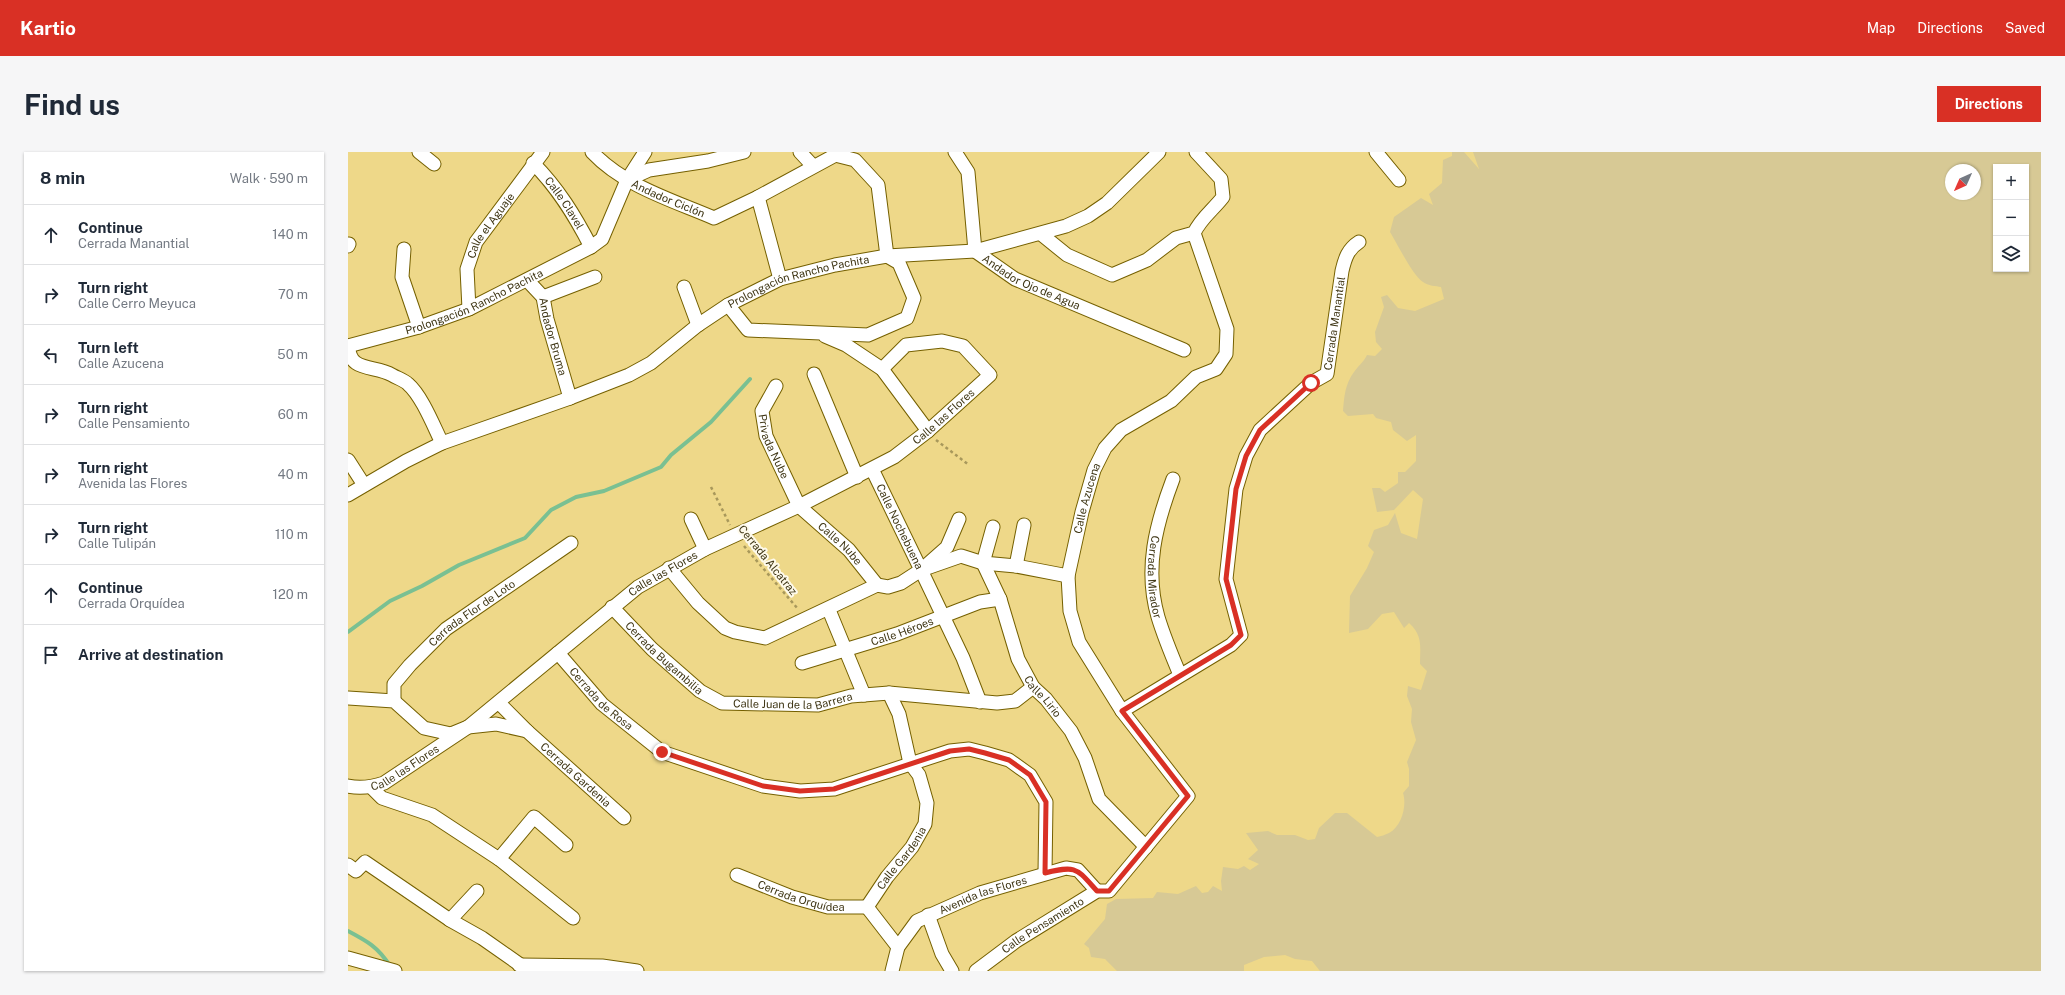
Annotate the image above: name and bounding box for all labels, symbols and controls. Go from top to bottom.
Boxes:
text: Kartio [20,17,76,39]
text: Map [1867,20,1895,36]
text: Directions [1917,20,1983,36]
text: Saved [2005,20,2045,36]
button: Directions [1937,86,2041,122]
text: Find us [24,88,120,121]
north arrow [1945,164,1981,200]
map controls [1993,164,2029,272]
button: + [1993,164,2029,200]
text: 8 min [40,168,85,188]
text: Walk · 590 m [230,171,308,186]
street label: Calle Clavel [542,174,586,231]
street label: Andador Ciclón [630,177,707,220]
street label: Calle el Aguaje [465,190,517,260]
button: − [1993,200,2029,236]
text: Continue [78,219,143,236]
icon: ahead [40,224,62,246]
text: 140 m [272,227,308,242]
text: Cerrada Manantial [78,236,189,251]
button: layers [1993,236,2029,272]
street label: Andador Ojo de Agua [980,252,1082,312]
street label: Prolongación Rancho Pachita [726,253,870,310]
street label: Prolongación Rancho Pachita [404,267,545,336]
street label: Cerrada Manantial [1322,276,1347,371]
text: Turn right [78,279,148,296]
icon: right [40,284,62,306]
text: 70 m [278,287,308,302]
text: Calle Cerro Meyuca [78,296,196,311]
street label: Andador Bruma [537,296,569,377]
text: Turn left [78,339,139,356]
icon: left [40,344,62,366]
text: 50 m [277,347,308,362]
text: Calle Azucena [78,356,164,371]
route start [1302,374,1320,392]
street label: Calle las Flores [910,386,977,447]
text: Turn right [78,399,148,416]
icon: right [40,404,62,426]
text: 60 m [278,407,308,422]
street label: Privada Nube [757,413,791,480]
text: Calle Pensamiento [78,416,190,431]
text: Turn right [78,459,148,476]
street label: Calle Azucena [1071,461,1103,535]
icon: right [40,464,62,486]
text: 40 m [277,467,308,482]
text: Avenida las Flores [78,476,187,491]
street label: Calle Nochebuena [874,482,926,571]
text: Turn right [78,519,148,536]
street label: Calle Nube [816,520,864,567]
street label: Cerrada Alcatraz [736,523,800,597]
icon: right [40,524,62,546]
text: 110 m [275,527,308,542]
street label: Cerrada Mirador [1146,535,1164,620]
text: Calle Tulipán [78,536,156,551]
street label: Calle las Flores [626,548,700,599]
street label: Cerrada Flor de Loto [426,577,517,649]
text: Continue [78,579,143,596]
icon: ahead [40,584,62,606]
text: 120 m [273,587,308,602]
text: Cerrada Orquídea [78,596,185,611]
street label: Calle Héroes [869,614,935,648]
street label: Cerrada Bugambilia [623,619,705,697]
icon: arrive [40,644,62,666]
text: Arrive at destination [78,646,223,663]
street label: Cerrada de Rosa [567,665,635,732]
street label: Calle Lirio [1022,673,1064,719]
street label: Calle Juan de la Barrera [733,690,854,712]
street label: Cerrada Gardenia [538,740,613,809]
street label: Calle las Flores [369,742,441,792]
route end [653,743,671,761]
street label: Calle Gardenia [874,825,928,892]
street label: Avenida las Flores [937,874,1029,916]
street label: Cerrada Orquídea [756,878,845,913]
street label: Calle Pensamiento [999,895,1086,956]

